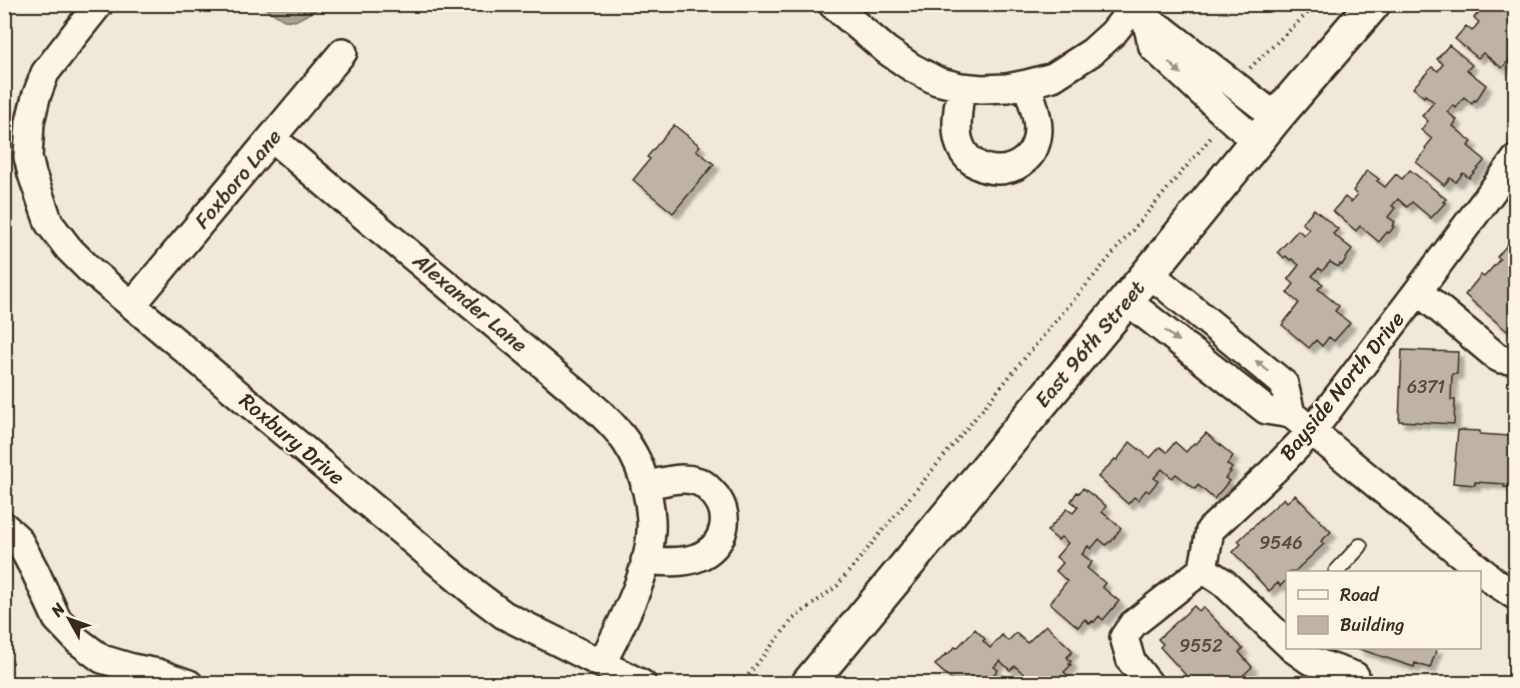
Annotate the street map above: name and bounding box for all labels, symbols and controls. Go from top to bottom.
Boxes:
one-way arrow [1168,60,1182,74]
street label: Foxboro Lane [184,120,292,238]
street label: Alexander Lane [403,243,536,363]
street label: East 96th Street [1025,271,1155,417]
street label: Bayside North Drive [1269,302,1415,469]
one-way arrow [1164,330,1180,343]
one-way arrow [1254,360,1270,373]
house number: 6371 [1407,371,1445,403]
street label: Roxbury Drive [230,383,354,495]
house number: 9546 [1259,527,1303,559]
legend [1286,571,1481,649]
text: Road [1340,579,1380,611]
north arrow [39,589,99,649]
text: N [43,595,73,624]
text: Building [1340,609,1404,641]
house number: 9552 [1179,630,1223,662]

